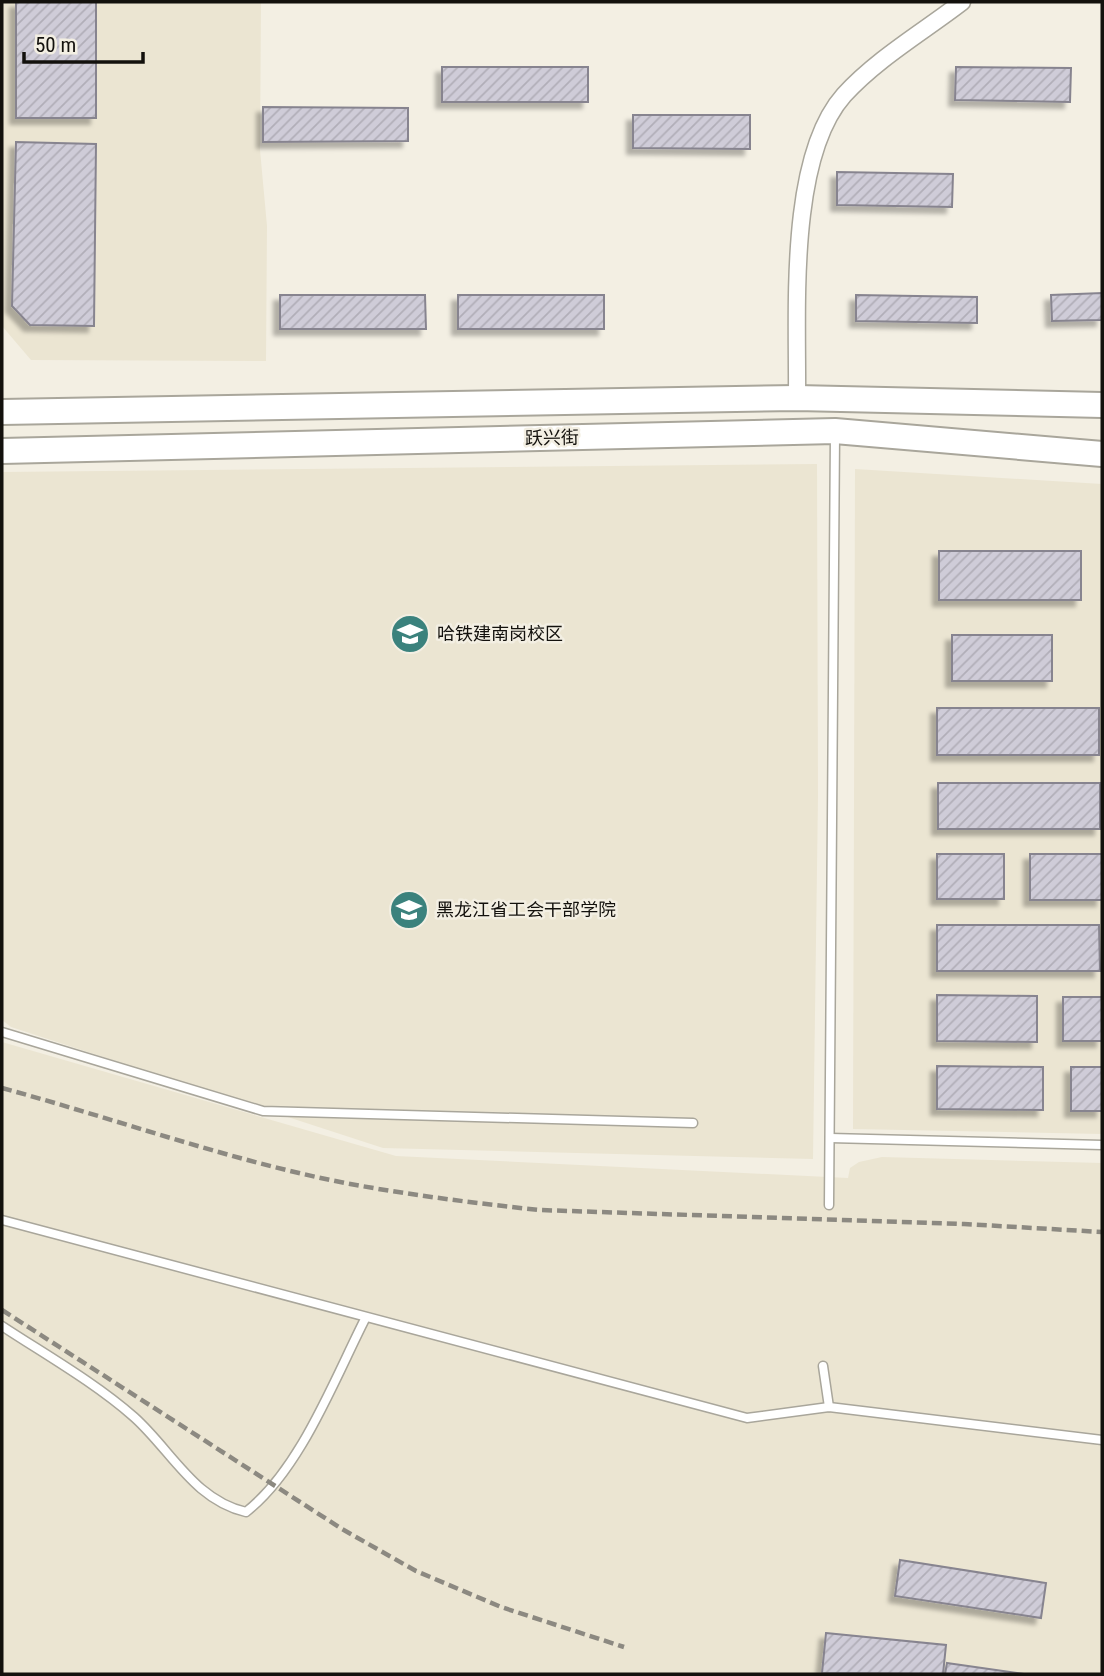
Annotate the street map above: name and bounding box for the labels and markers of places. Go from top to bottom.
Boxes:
school or university icon: 哈铁建南岗校区 [389,613,431,655]
place label: 哈铁建南岗校区 [437,623,563,644]
school or university icon: 黑龙江省工会干部学院 [388,889,430,931]
place label: 黑龙江省工会干部学院 [436,899,616,920]

